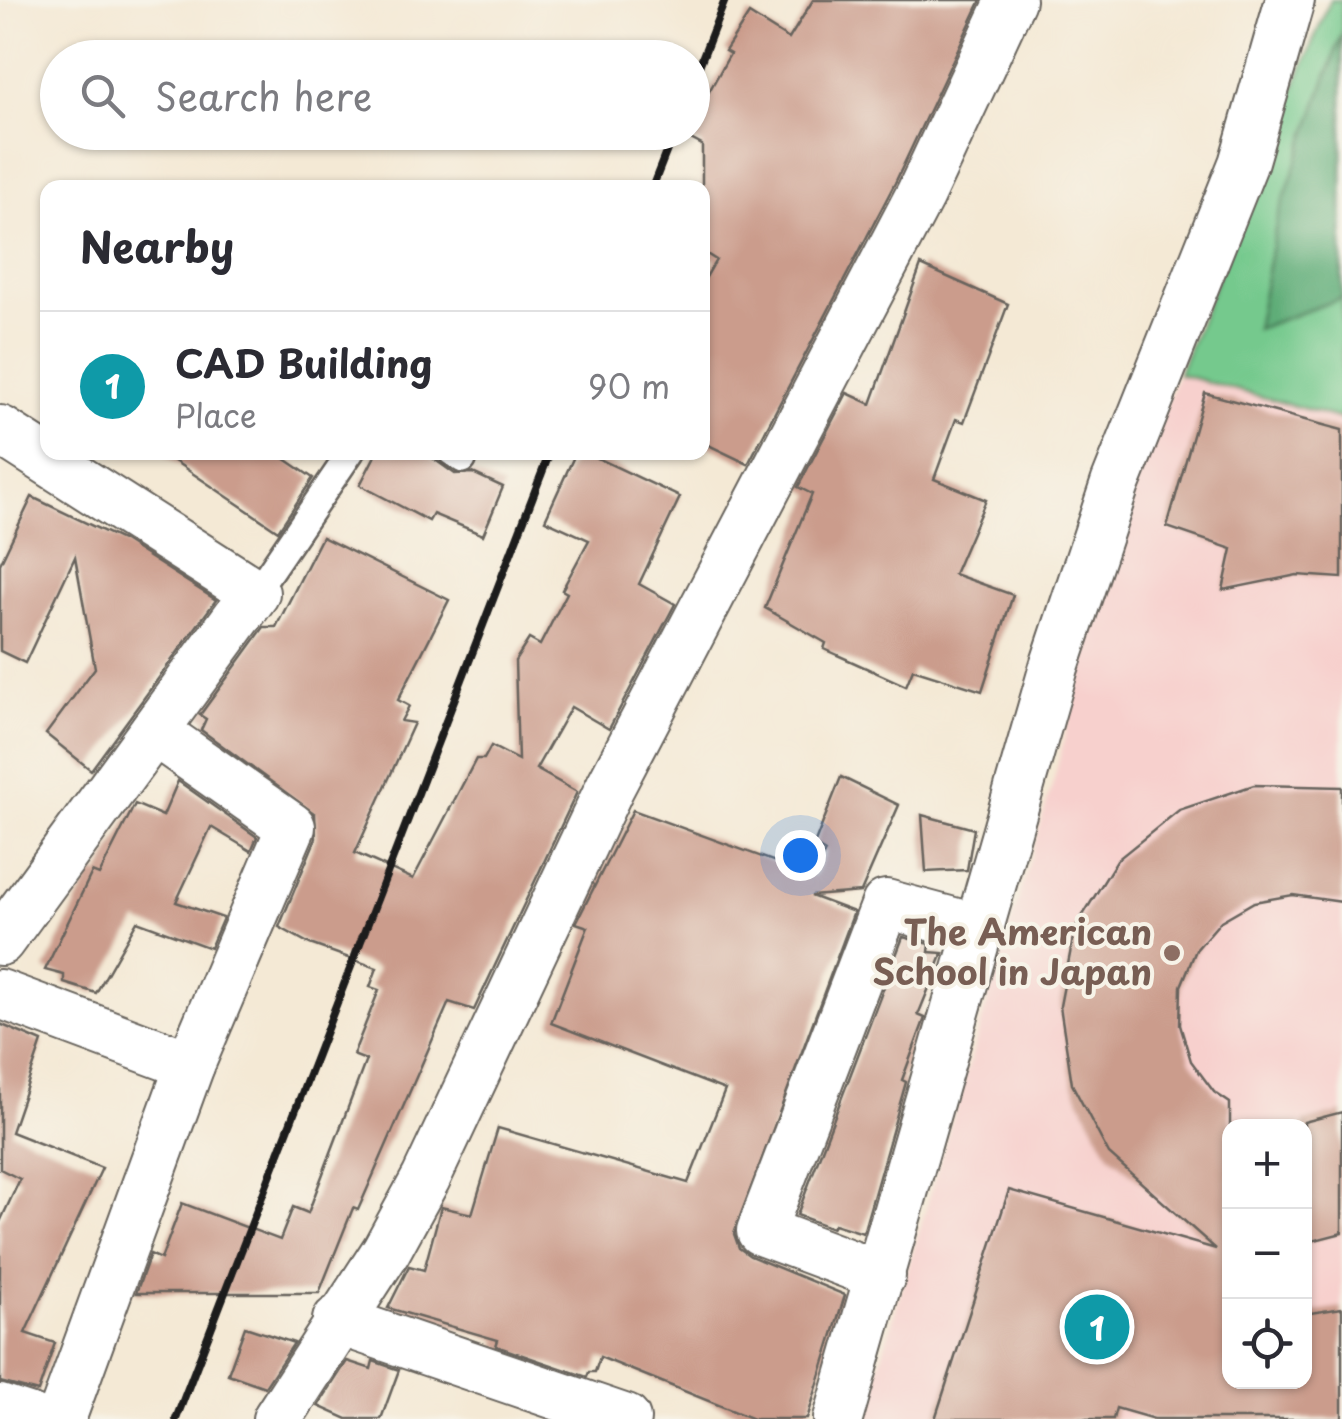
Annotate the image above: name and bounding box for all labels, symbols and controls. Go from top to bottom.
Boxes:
search box [40,40,710,150]
text: Search here [155,67,372,124]
icon: search [75,68,130,123]
text: Nearby [80,214,234,277]
text: CAD Building [175,334,432,391]
text: 1 [105,362,120,410]
text: 90 m [588,362,670,410]
text: Place [175,391,257,439]
your location [775,830,826,881]
place label: The American School in Japan [872,904,1152,997]
marker: The American School in Japan [1161,942,1183,964]
map controls [1222,1119,1312,1389]
button: + [1222,1119,1312,1209]
button: − [1222,1209,1312,1299]
pin: 1 [1064,1290,1130,1364]
button: locate [1222,1299,1312,1389]

